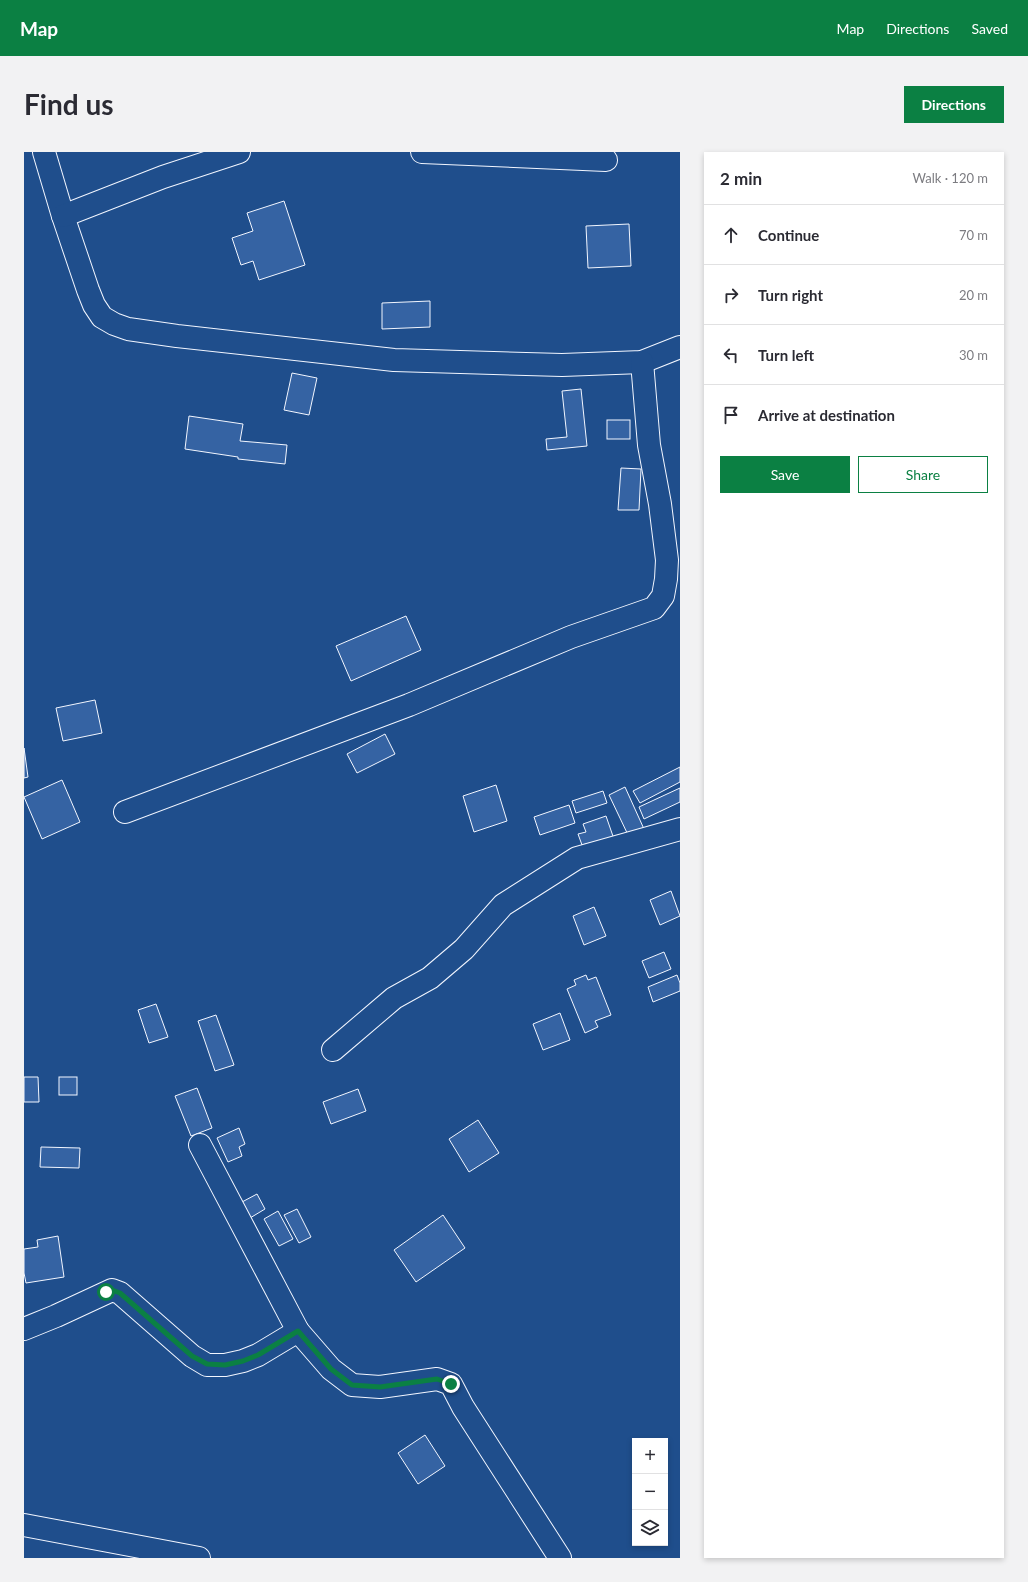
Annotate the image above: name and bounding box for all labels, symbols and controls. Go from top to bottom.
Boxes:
text: Map [20,17,58,40]
text: Map [837,20,864,37]
text: Directions [886,20,949,37]
text: Saved [971,20,1008,37]
button: Directions [904,86,1004,123]
text: Find us [24,87,114,121]
text: 2 min [720,168,762,189]
text: Walk · 120 m [912,170,988,186]
icon: ahead [720,224,742,246]
text: Continue [758,226,819,244]
text: 70 m [959,227,988,243]
icon: right [720,284,742,306]
text: Turn right [758,286,823,304]
text: 20 m [959,287,988,303]
icon: left [720,344,742,366]
text: Turn left [758,346,814,364]
text: 30 m [959,347,988,363]
icon: arrive [720,404,742,426]
text: Arrive at destination [758,406,895,424]
button: Save [720,456,850,493]
button: Share [858,456,988,493]
route start [97,1283,115,1301]
route end [442,1375,460,1393]
map controls [632,1438,668,1546]
button: + [632,1438,668,1474]
button: − [632,1474,668,1510]
button: layers [632,1510,668,1546]

